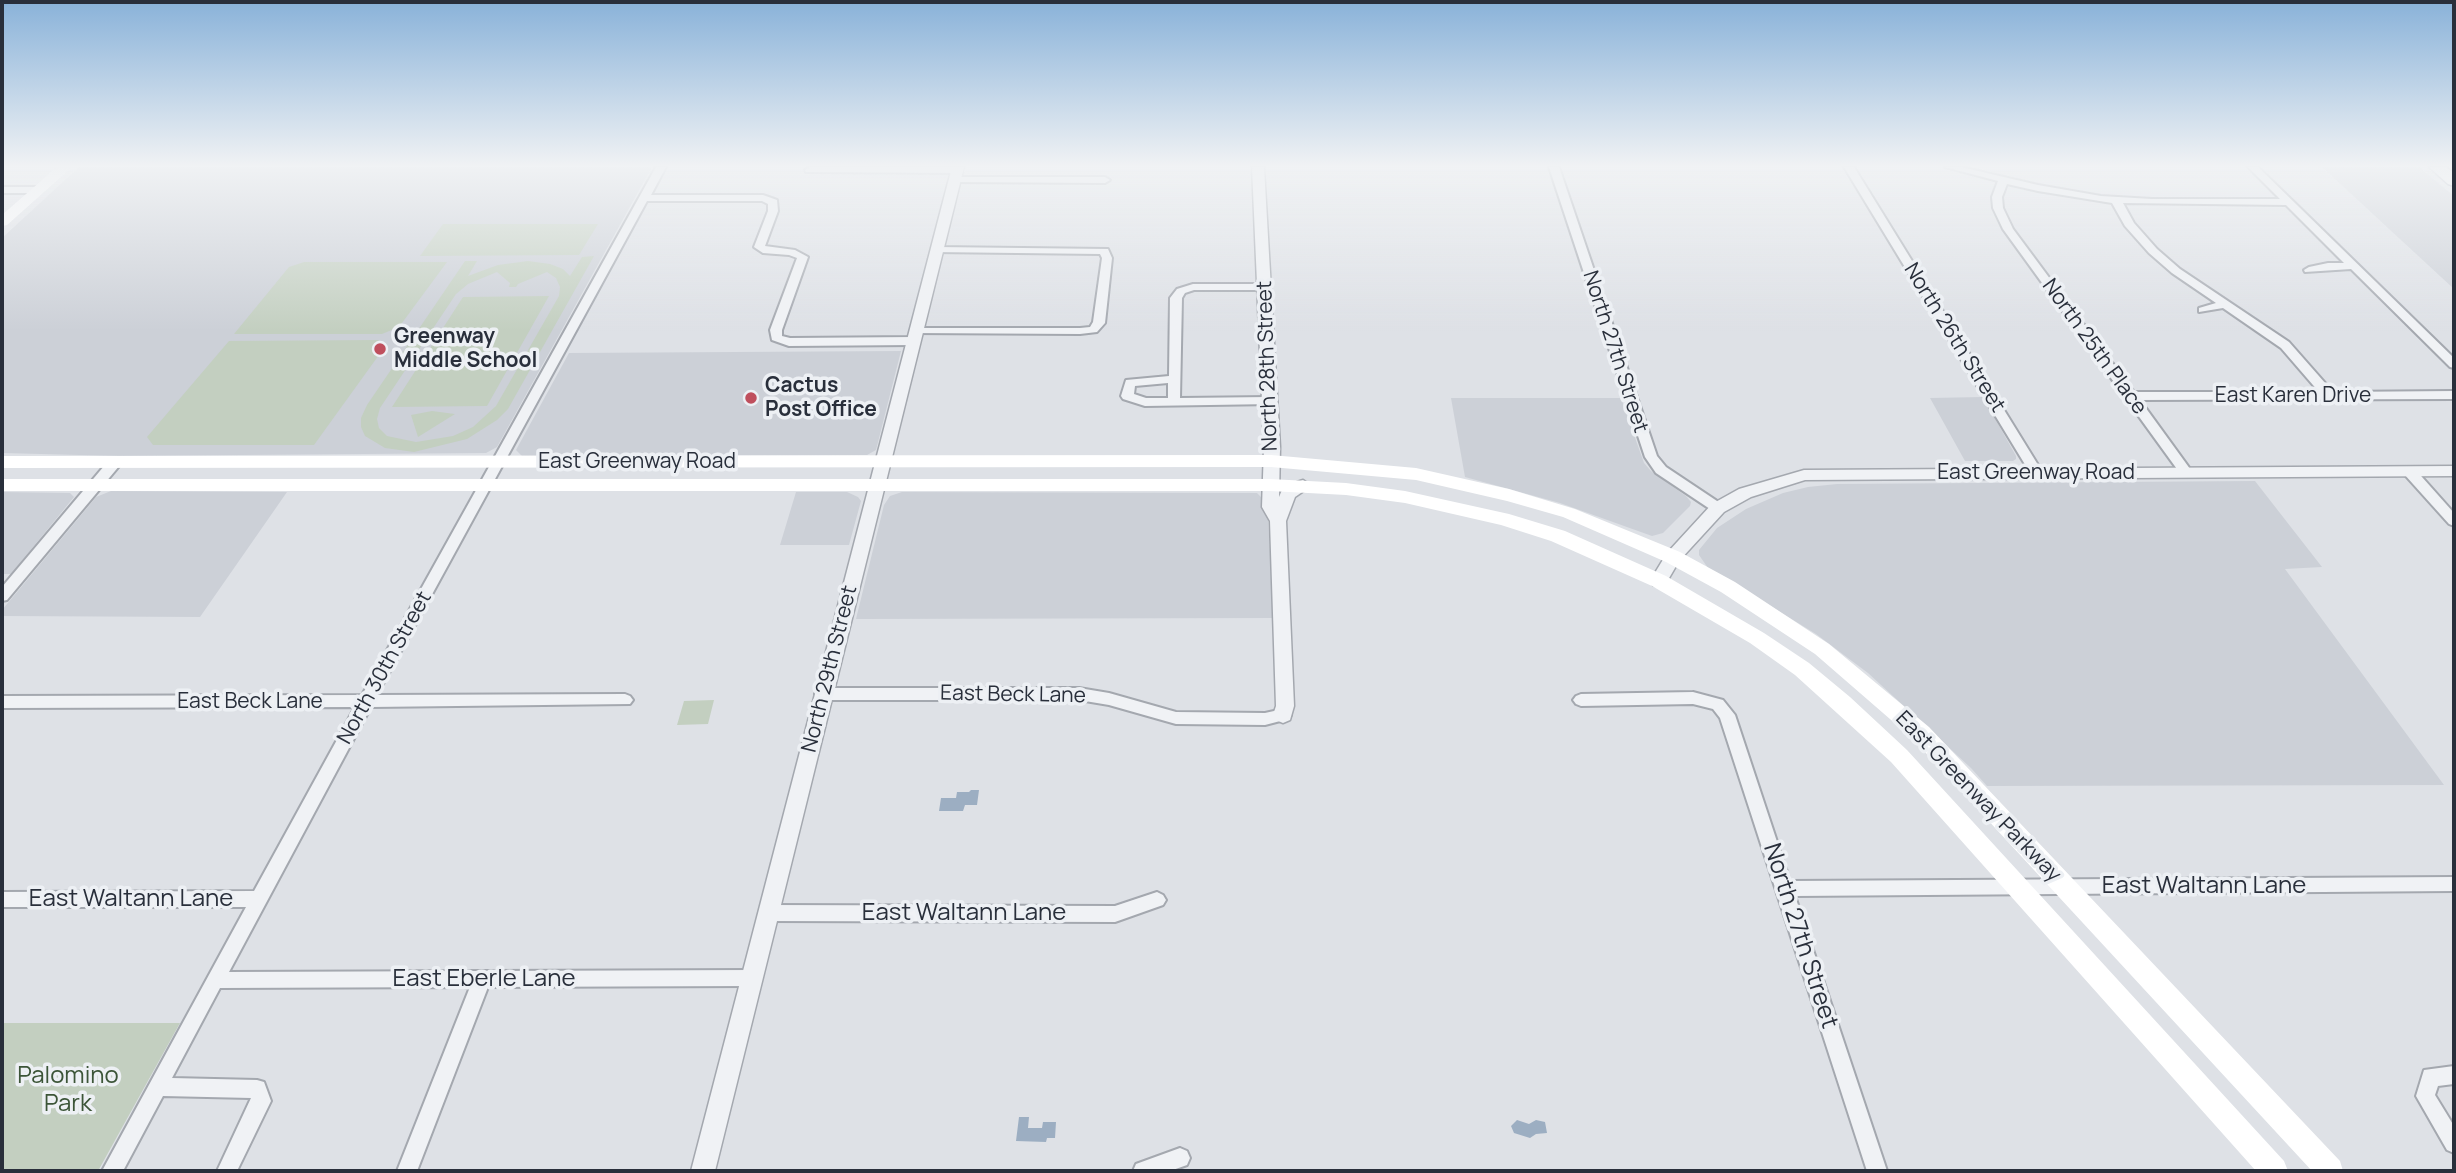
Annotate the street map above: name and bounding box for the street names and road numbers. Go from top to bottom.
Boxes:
street label: North 26th Street [1898,259,2010,417]
street label: North 27th Street [1577,268,1653,436]
street label: North 25th Place [2036,274,2152,420]
street label: North 28th Street [1252,280,1284,452]
street label: East Karen Drive [2215,383,2371,409]
street label: East Greenway Road [538,449,736,475]
street label: East Greenway Road [1937,460,2135,486]
street label: North 29th Street [797,583,863,755]
street label: North 30th Street [333,587,437,749]
street label: East Beck Lane [940,681,1086,709]
street label: East Beck Lane [177,689,323,715]
street label: East Greenway Parkway [1890,706,2066,888]
street label: North 27th Street [1757,840,1843,1032]
street label: East Waltann Lane [2102,872,2306,900]
street label: East Waltann Lane [29,885,233,913]
street label: East Waltann Lane [862,899,1066,927]
street label: East Eberle Lane [393,965,575,993]

